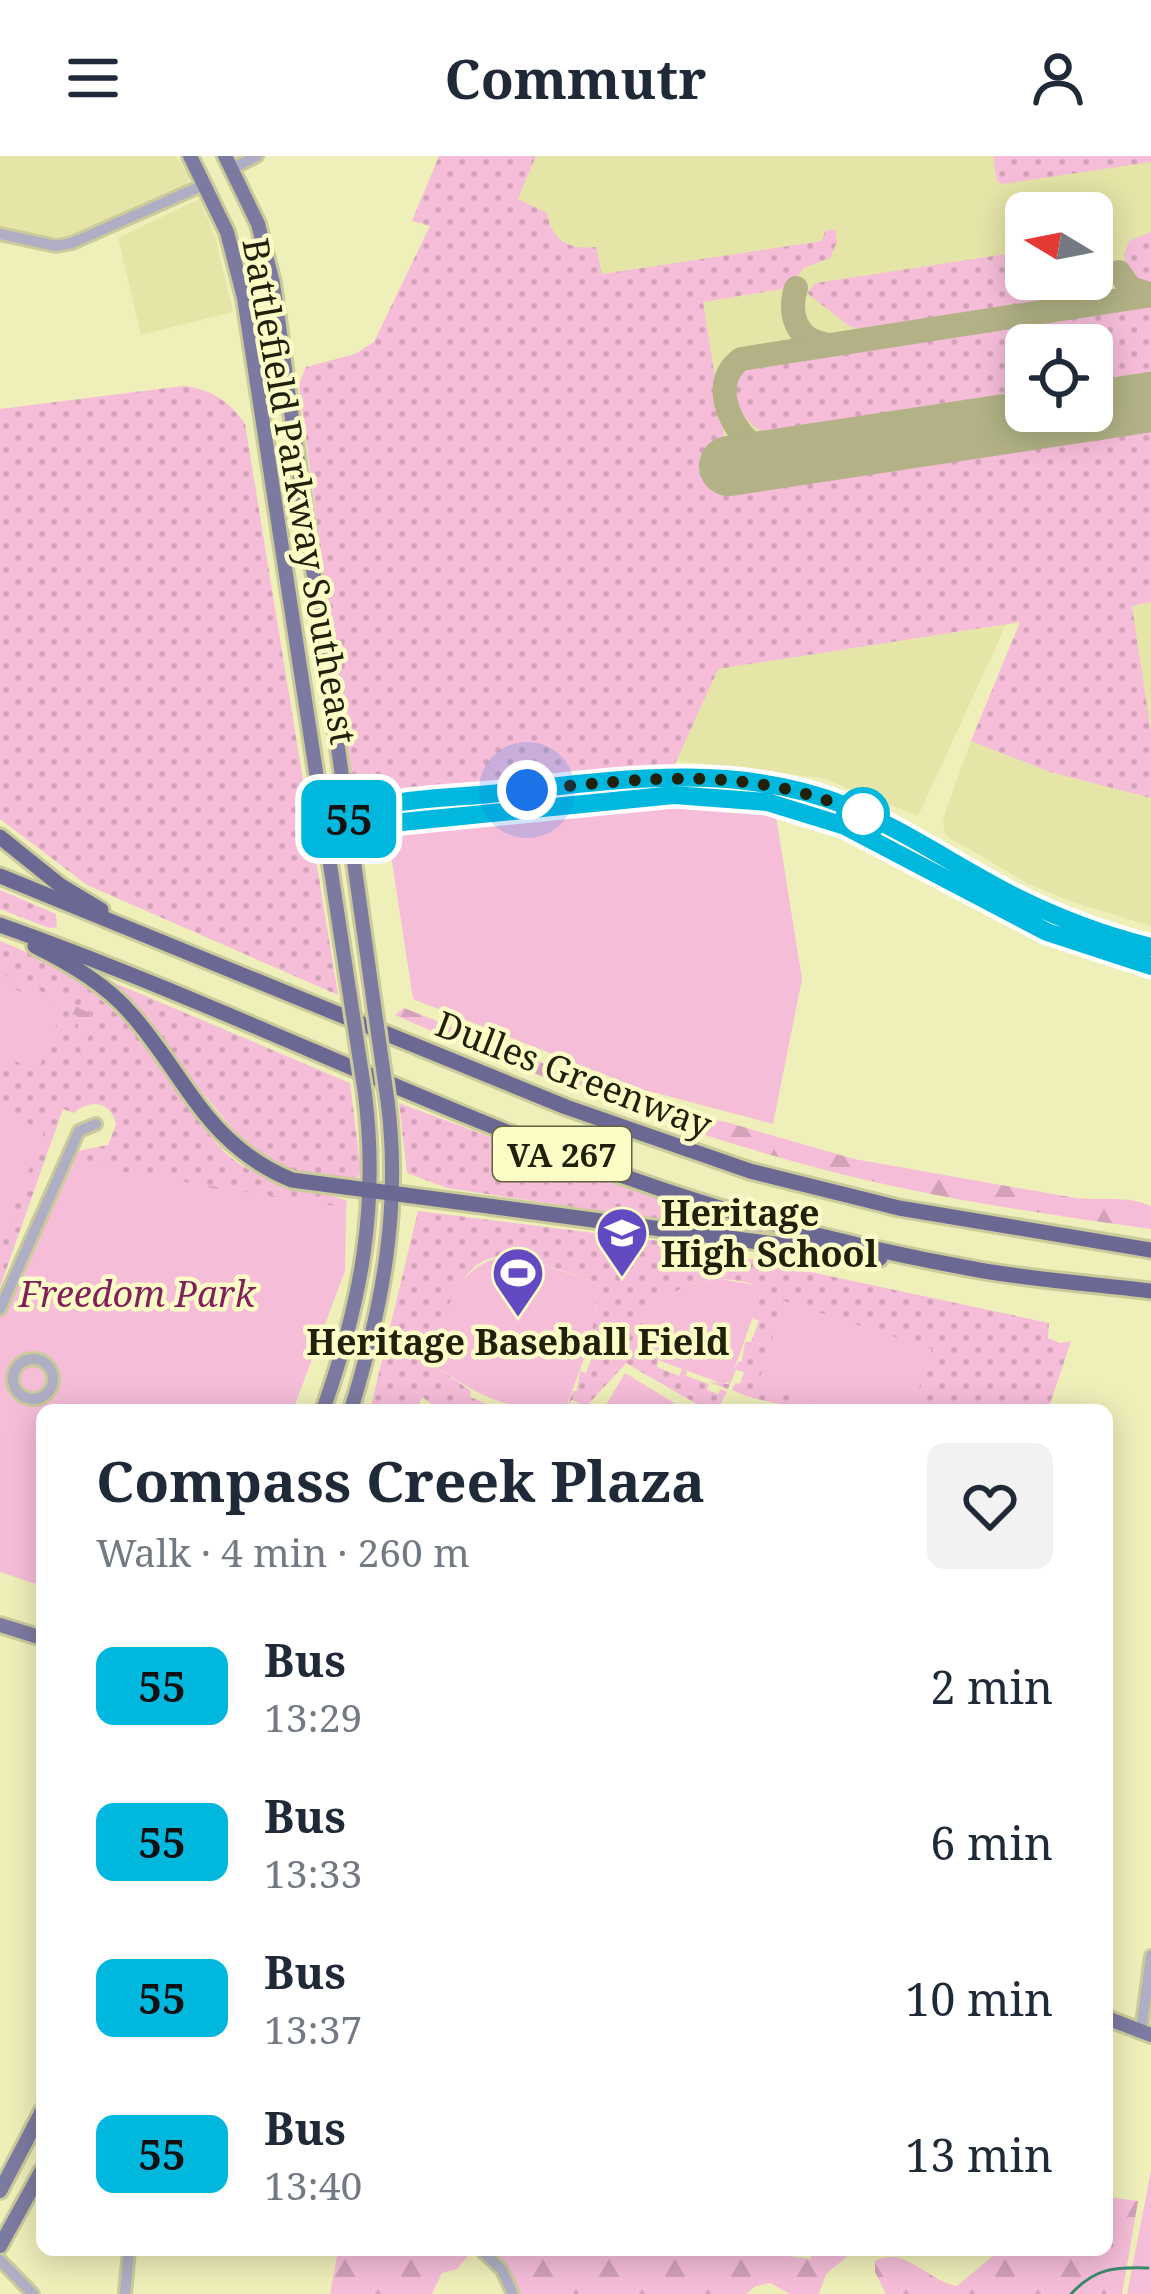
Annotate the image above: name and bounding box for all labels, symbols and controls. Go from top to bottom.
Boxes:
text: Commutr [445,41,706,115]
icon: menu [60,45,126,111]
icon: person [1025,45,1091,111]
north arrow [1005,192,1113,300]
map controls [1005,192,1113,432]
street label: Battlefield Parkway Southeast [231,234,369,748]
button: locate [1005,324,1113,432]
your location [497,760,557,820]
line badge: 55 [295,780,403,858]
unlabelled marker [838,789,888,839]
text: 55 [325,790,373,847]
street label: Dulles Greenway [429,999,719,1149]
road number: VA 267 [493,1127,631,1181]
place label: Heritage High School [661,1188,878,1278]
school or university icon: Heritage High School [594,1205,650,1279]
sports icon: Heritage Baseball Field [490,1245,546,1319]
park label: Freedom Park [18,1269,257,1318]
place label: Heritage Baseball Field [307,1317,729,1366]
text: Compass Creek Plaza [96,1441,705,1519]
button: heart [927,1443,1053,1569]
text: Walk · 4 min · 260 m [96,1525,470,1578]
text: Bus [264,1629,346,1690]
text: 2 min [930,1656,1053,1717]
text: 55 [138,1657,186,1714]
text: 13:29 [264,1690,362,1743]
text: Bus [264,1785,346,1846]
text: 6 min [930,1812,1053,1873]
text: 55 [138,1813,186,1870]
text: 13:33 [264,1846,362,1899]
text: Bus [264,1941,346,2002]
text: 10 min [905,1968,1053,2029]
text: 55 [138,1969,186,2026]
text: 13:37 [264,2002,362,2055]
text: Bus [264,2097,346,2158]
text: 13 min [905,2124,1053,2185]
text: 55 [138,2125,186,2182]
text: 13:40 [264,2158,362,2211]

